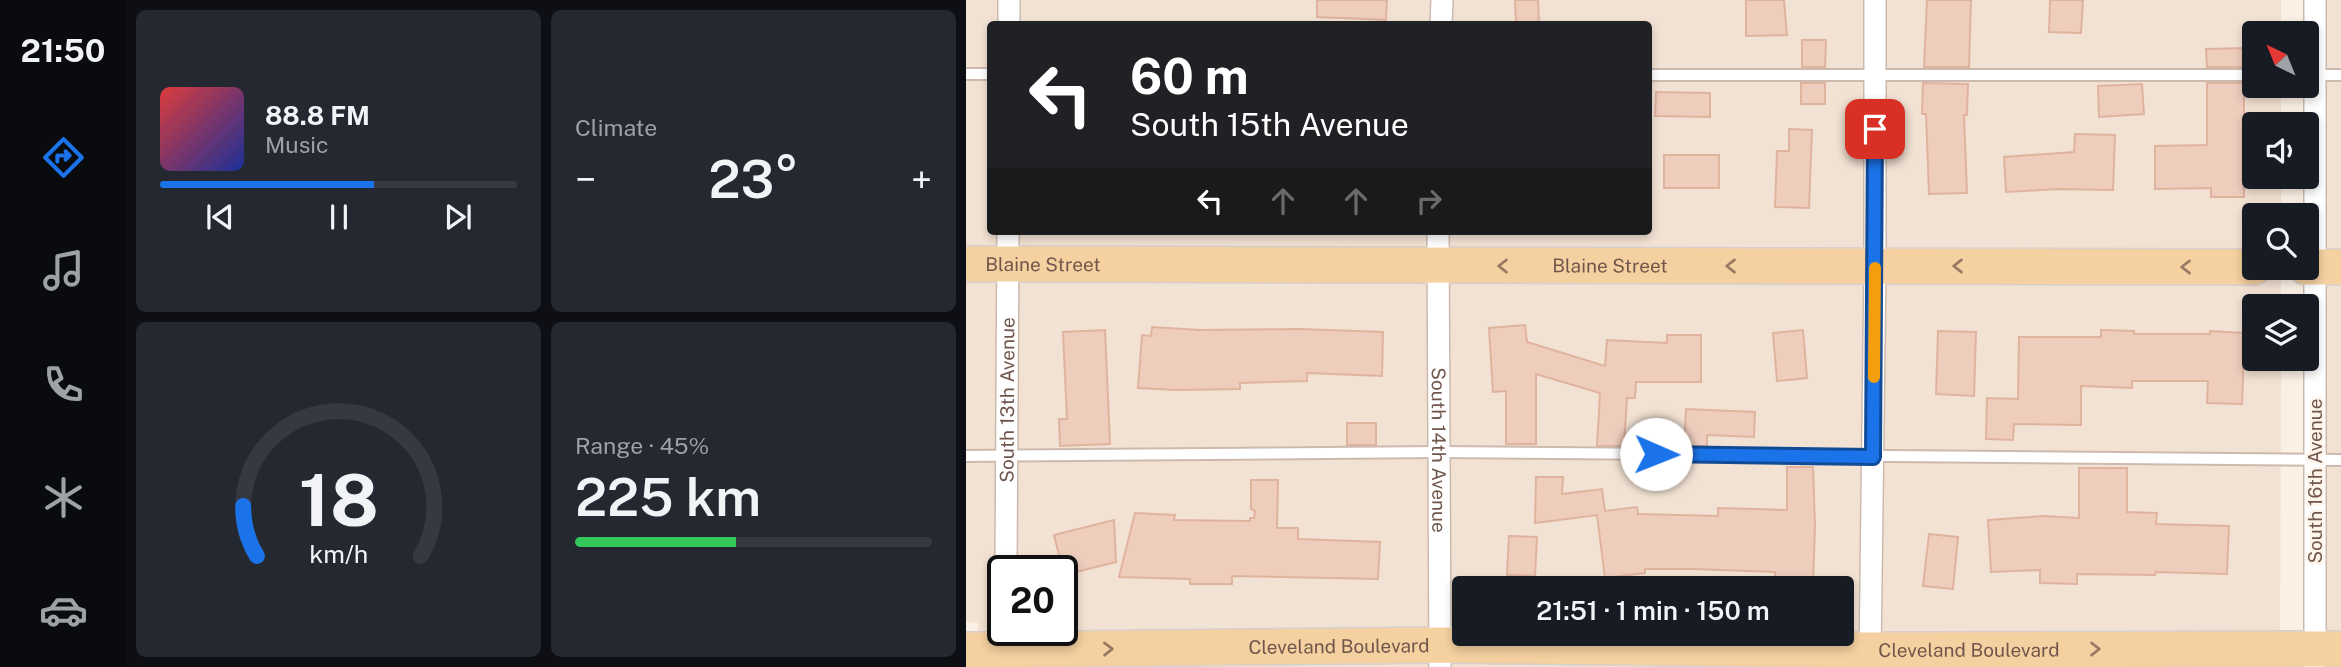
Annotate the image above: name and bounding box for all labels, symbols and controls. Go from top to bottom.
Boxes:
north arrow [2242,21,2319,98]
map controls [2242,21,2319,371]
text: 21:50 [21,32,105,69]
text: 60 m [1130,47,1249,105]
icon: left [1015,49,1106,140]
pin [1845,99,1905,159]
text: 88.8 FM [265,100,370,131]
text: South 15th Avenue [1130,106,1409,143]
icon: arrive [1856,110,1894,148]
button: sound [2242,112,2319,189]
text: Climate [575,114,657,141]
text: Music [265,131,329,158]
icon: directions [39,133,88,182]
text: 23° [708,149,799,210]
text: − [575,157,596,202]
text: + [911,157,932,202]
icon: left [1191,182,1229,220]
icon: ahead [1264,182,1302,220]
icon: ahead [1337,182,1375,220]
icon: right [1410,182,1448,220]
icon: previous [201,198,239,236]
icon: pause [320,198,358,236]
icon: next [439,198,477,236]
button: search [2242,203,2319,280]
icon: music [39,246,88,295]
street label: Blaine Street [985,253,1101,275]
street label: Blaine Street [1552,254,1668,277]
one-way arrow [1498,258,1508,274]
one-way arrow [1725,258,1736,274]
one-way arrow [1953,258,1963,274]
one-way arrow [2180,259,2191,275]
button: layers [2242,294,2319,371]
street label: South 13th Avenue [996,317,1018,483]
icon: phone [39,360,88,409]
street label: South 14th Avenue [1428,367,1450,533]
street label: South 16th Avenue [2304,398,2326,564]
position arrow [1619,417,1693,491]
text: Range · 45% [575,432,709,459]
text: 18 [298,457,379,542]
text: 225 km [575,467,761,528]
icon: climate [39,473,88,522]
text: km/h [309,538,368,568]
speed limit sign: 20 [987,555,1078,646]
icon: car [39,586,88,635]
text: 21:51 · 1 min · 150 m [1536,595,1770,626]
street label: Cleveland Boulevard [1248,634,1430,658]
street label: Cleveland Boulevard [1878,639,2060,661]
one-way arrow [1103,641,1113,657]
one-way arrow [2090,641,2100,657]

